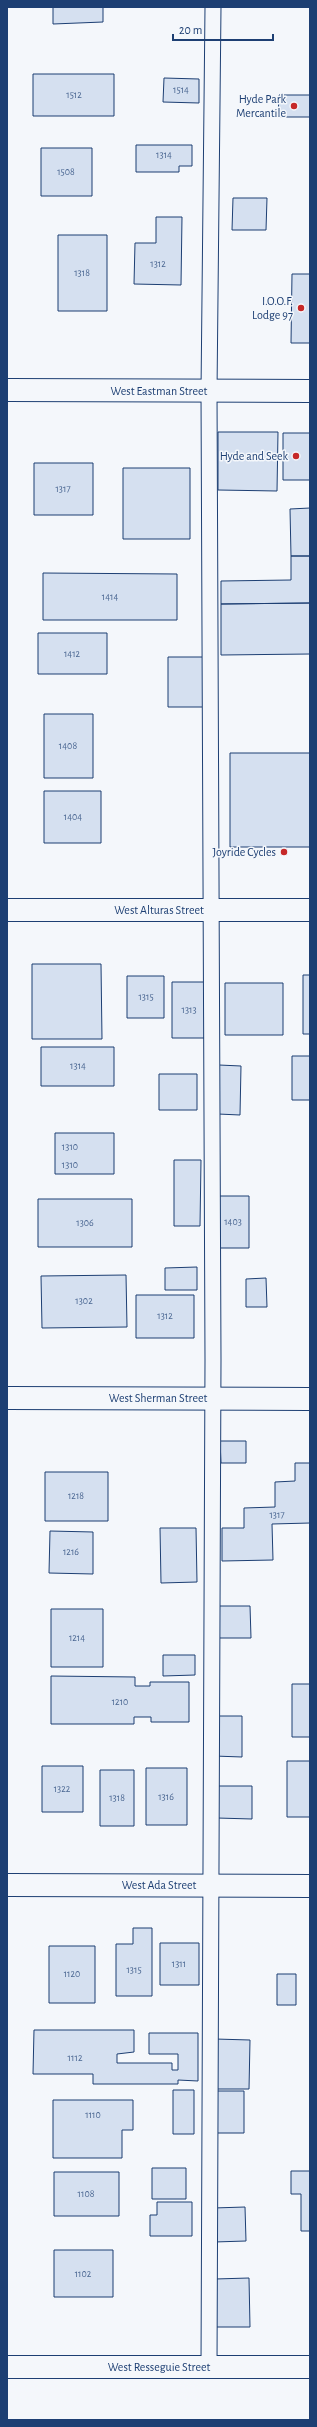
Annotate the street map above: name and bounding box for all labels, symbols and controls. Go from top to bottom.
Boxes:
scale bar [173,16,273,42]
text: 20 m [179,24,202,36]
house number: 1514 [173,85,189,95]
house number: 1512 [66,90,82,100]
place label: Hyde Park Mercantile [236,93,287,119]
marker: Hyde Park Mercantile [289,101,299,111]
house number: 1314 [156,150,172,160]
house number: 1508 [57,167,75,177]
house number: 1312 [150,259,166,269]
house number: 1318 [74,268,90,278]
place label: I.O.O.F. Lodge 97 [252,295,293,321]
marker: I.O.O.F. Lodge 97 [296,303,306,313]
street label: West Eastman Street [111,385,208,397]
place label: Hyde and Seek [220,450,289,463]
marker: Hyde and Seek [291,451,301,461]
house number: 1317 [55,484,71,494]
house number: 1414 [102,592,118,602]
house number: 1412 [64,649,81,659]
house number: 1408 [59,741,77,751]
house number: 1404 [64,812,82,822]
place label: Joyride Cycles [213,846,276,859]
marker: Joyride Cycles [279,847,289,857]
street label: West Alturas Street [114,904,204,916]
house number: 1315 [138,992,154,1002]
house number: 1313 [181,1005,197,1015]
house number: 1314 [70,1061,86,1071]
house number: 1310 [62,1142,78,1152]
house number: 1310 [62,1160,78,1170]
house number: 1403 [224,1217,242,1227]
house number: 1306 [76,1218,94,1228]
house number: 1302 [75,1296,93,1306]
house number: 1312 [157,1311,173,1321]
street label: West Sherman Street [109,1392,207,1404]
house number: 1218 [68,1491,84,1501]
house number: 1317 [269,1510,285,1520]
house number: 1216 [63,1547,79,1557]
house number: 1214 [69,1633,85,1643]
house number: 1210 [112,1697,128,1707]
house number: 1322 [54,1784,71,1794]
house number: 1316 [158,1792,174,1802]
house number: 1318 [109,1793,125,1803]
street label: West Ada Street [122,1879,197,1891]
house number: 1311 [172,1959,186,1969]
house number: 1315 [126,1965,142,1975]
house number: 1120 [64,1969,80,1979]
house number: 1112 [68,2053,83,2063]
house number: 1110 [85,2110,101,2120]
house number: 1108 [78,2189,95,2199]
house number: 1102 [75,2269,92,2279]
street label: West Resseguie Street [108,2361,210,2373]

